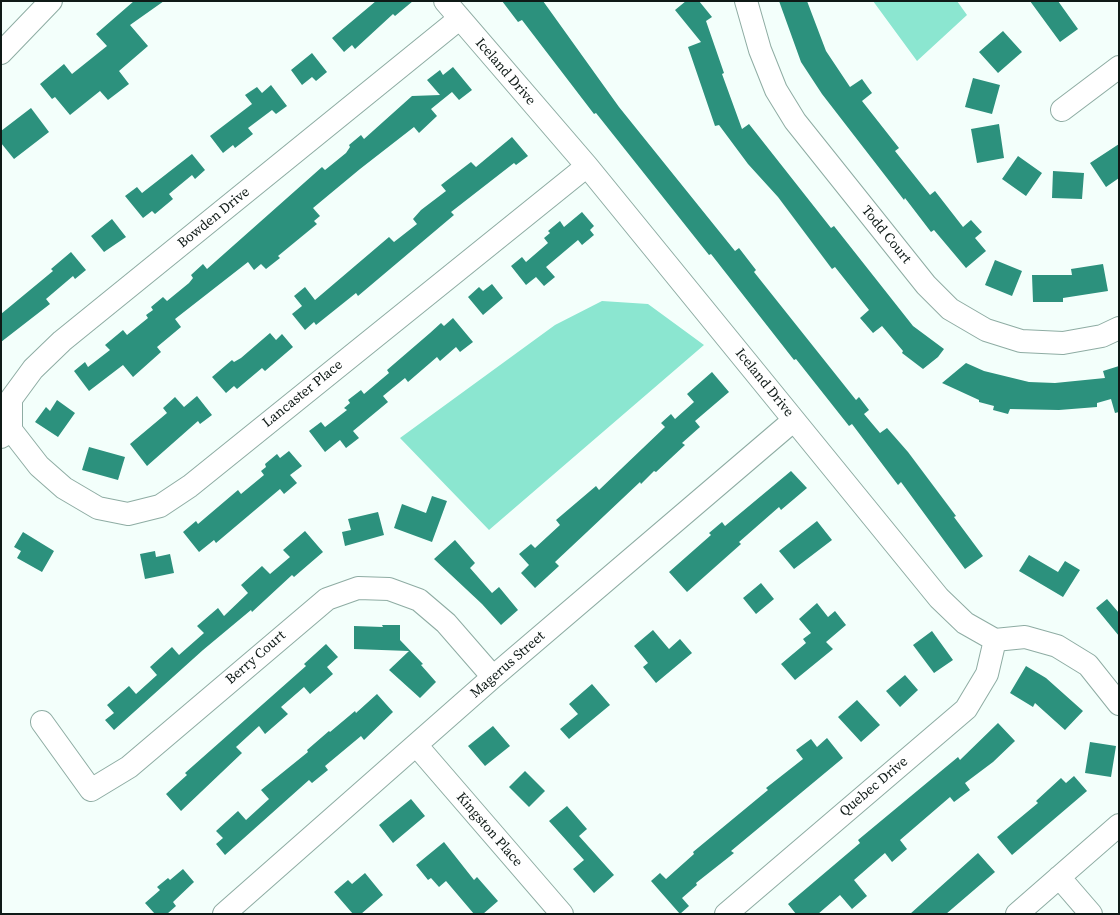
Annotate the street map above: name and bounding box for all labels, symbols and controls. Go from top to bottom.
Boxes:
street label: Iceland Drive [471,35,539,109]
street label: Bowden Drive [175,184,253,252]
street label: Todd Court [858,203,914,267]
street label: Iceland Drive [731,345,797,421]
street label: Lancaster Place [260,357,346,431]
street label: Berry Court [223,628,289,688]
street label: Magerus Street [467,628,549,702]
street label: Quebec Drive [836,754,912,820]
street label: Kingston Place [452,790,526,870]

